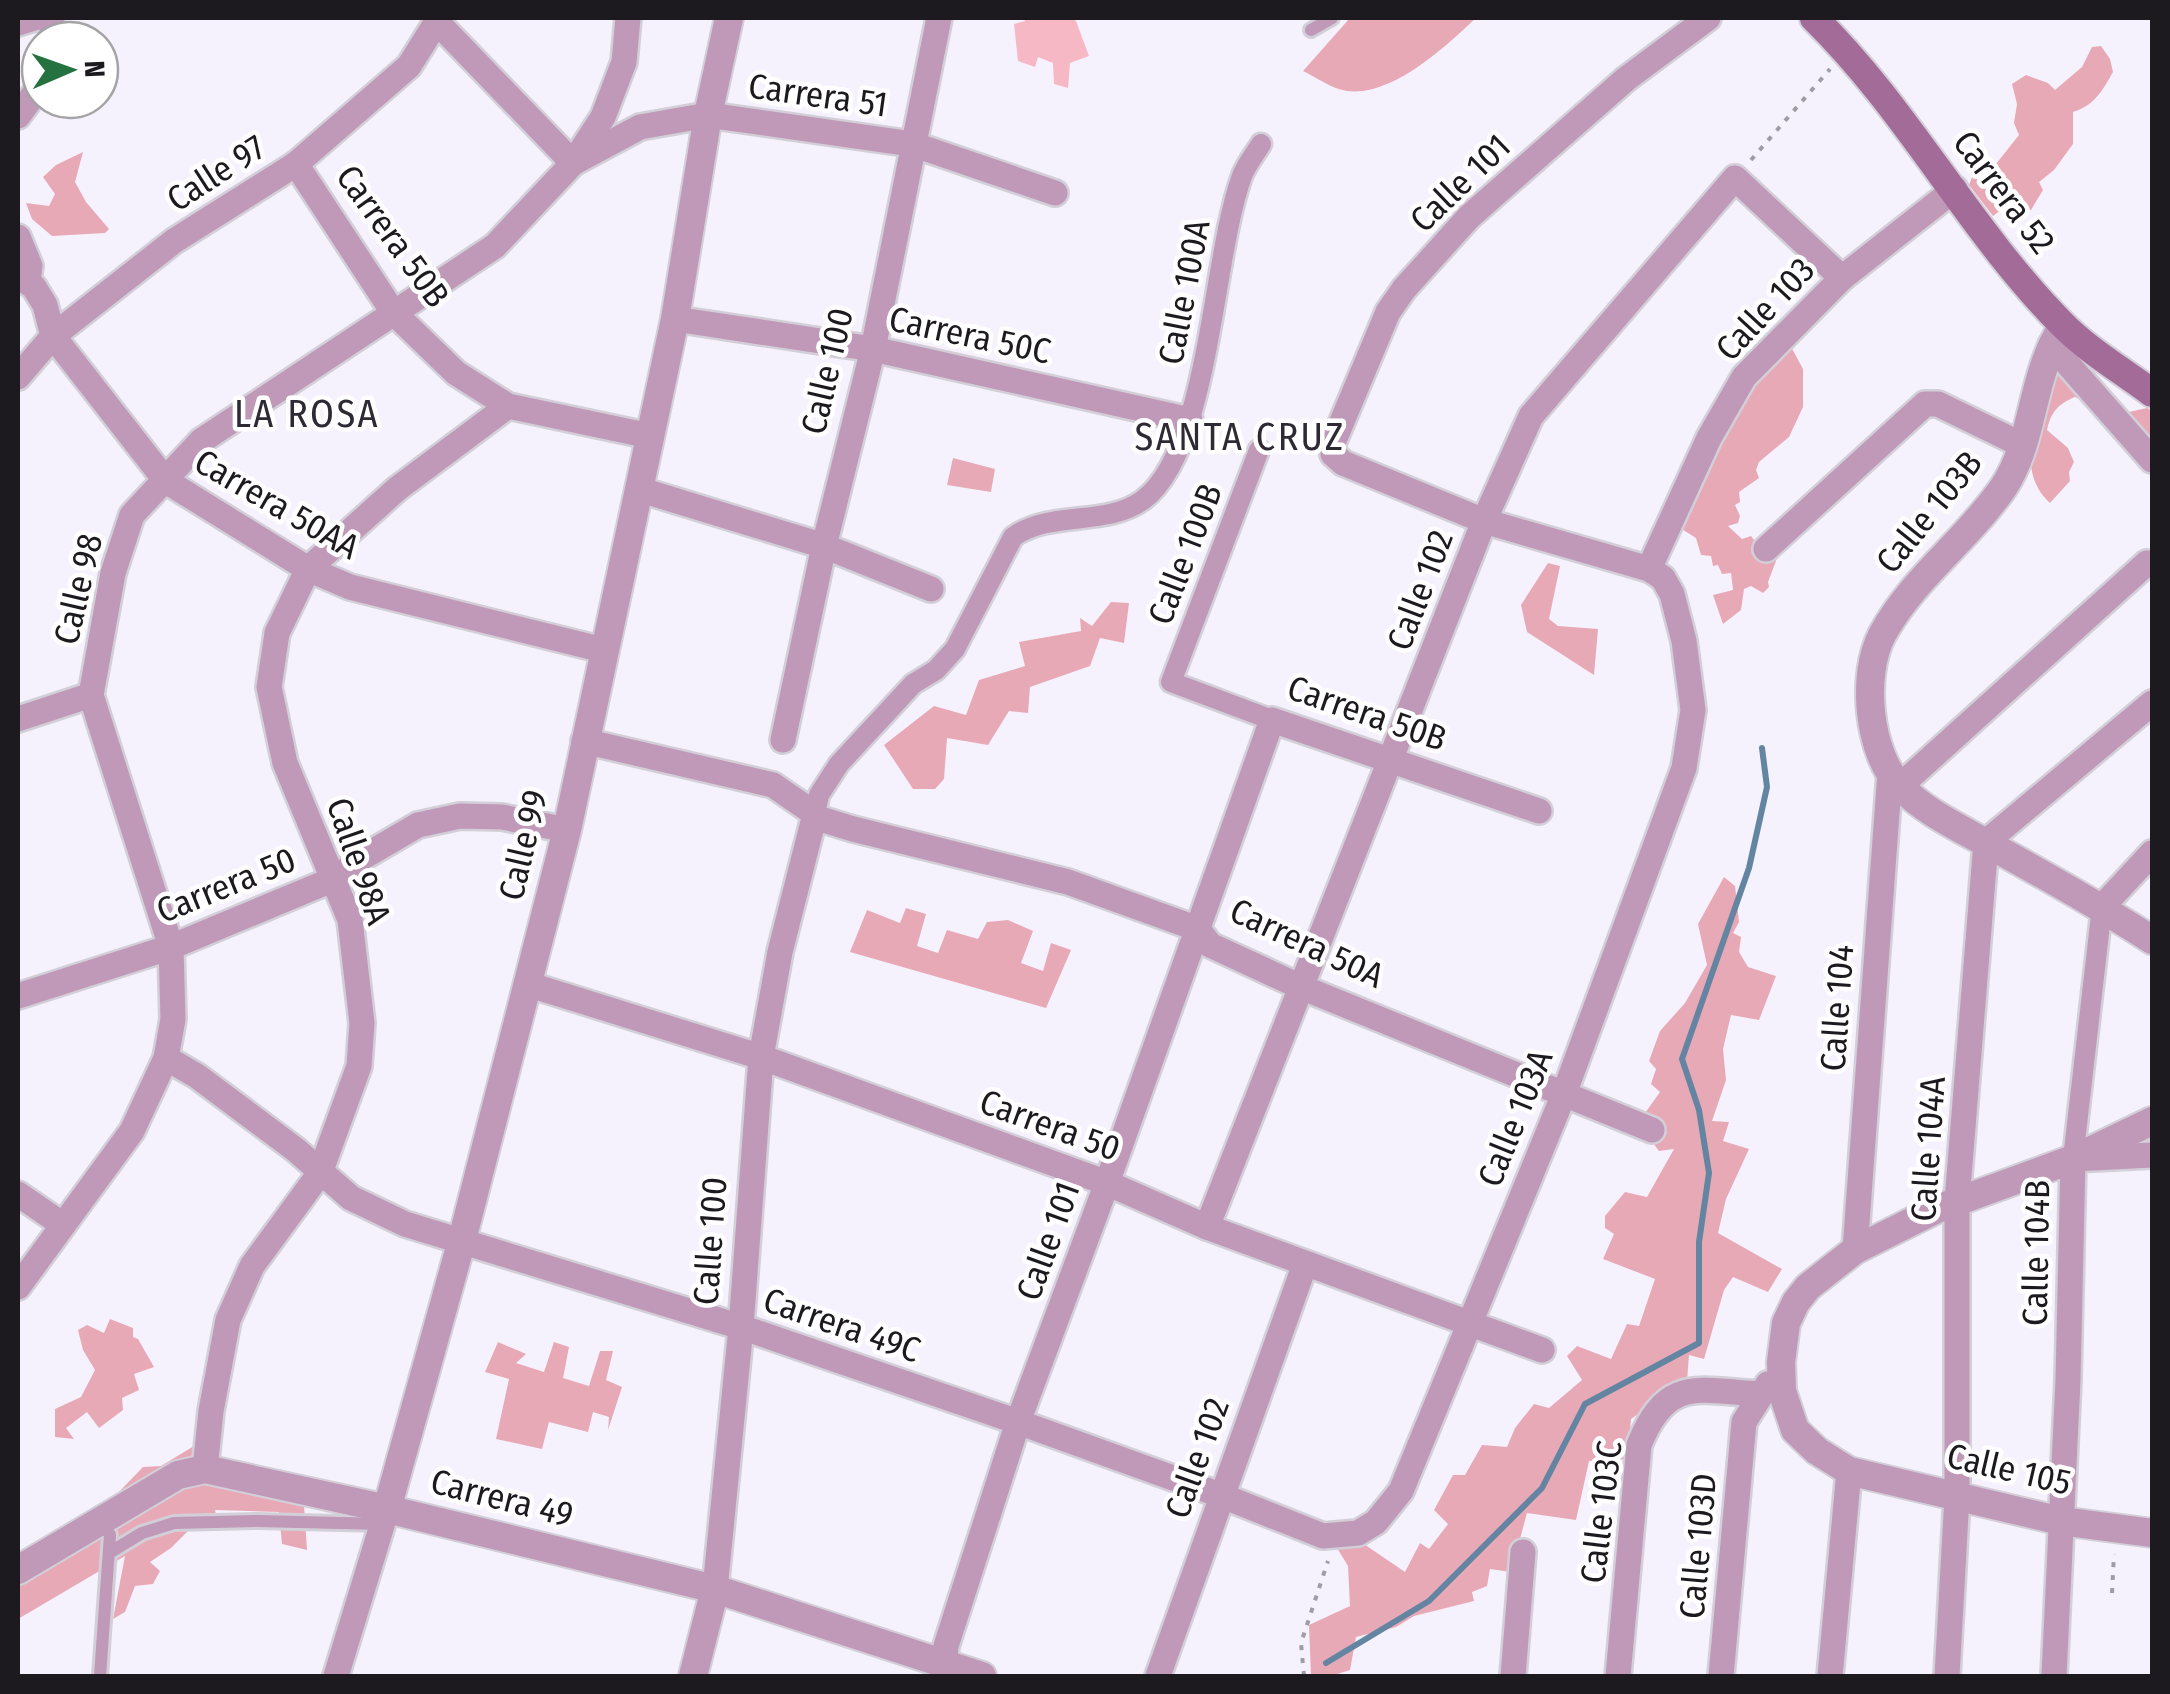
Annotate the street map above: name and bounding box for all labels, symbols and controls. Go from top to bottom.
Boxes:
north arrow [20,20,120,120]
text: N [78,60,111,78]
street label: Carrera 51 [746,64,890,126]
street label: Carrera 52 [1944,122,2064,262]
street label: Calle 101 [1401,125,1519,241]
street label: Calle 97 [159,126,273,220]
street label: Carrera 50B [327,157,459,315]
street label: Calle 100A [1149,215,1219,368]
street label: Calle 103 [1707,249,1823,369]
street label: Carrera 50C [885,297,1055,373]
street label: Calle 100 [792,304,862,438]
district label: LA ROSA [234,391,380,437]
district label: SANTA CRUZ [1135,414,1345,460]
street label: Carrera 50AA [187,440,367,568]
street label: Calle 103B [1867,443,1991,581]
street label: Calle 100B [1139,478,1231,630]
street label: Calle 102 [1378,524,1462,656]
street label: Calle 98 [45,529,111,649]
street label: Carrera 50B [1282,666,1452,760]
street label: Calle 99 [490,786,556,904]
street label: Calle 98A [318,792,400,930]
street label: Carrera 50 [150,838,302,932]
street label: Carrera 50A [1224,889,1391,997]
street label: Calle 104 [1812,943,1862,1073]
street label: Calle 103A [1469,1043,1562,1193]
street label: Calle 104A [1902,1074,1954,1223]
street label: Carrera 50 [974,1080,1126,1170]
street label: Calle 100 [685,1176,735,1306]
street label: Calle 101 [1007,1176,1089,1306]
street label: Calle 104B [2014,1180,2058,1326]
street label: Carrera 49C [758,1279,926,1371]
street label: Calle 102 [1156,1392,1238,1524]
street label: Calle 105 [1943,1434,2075,1504]
street label: Calle 103C [1571,1438,1631,1586]
street label: Carrera 49 [426,1460,578,1536]
street label: Calle 103D [1671,1472,1725,1620]

